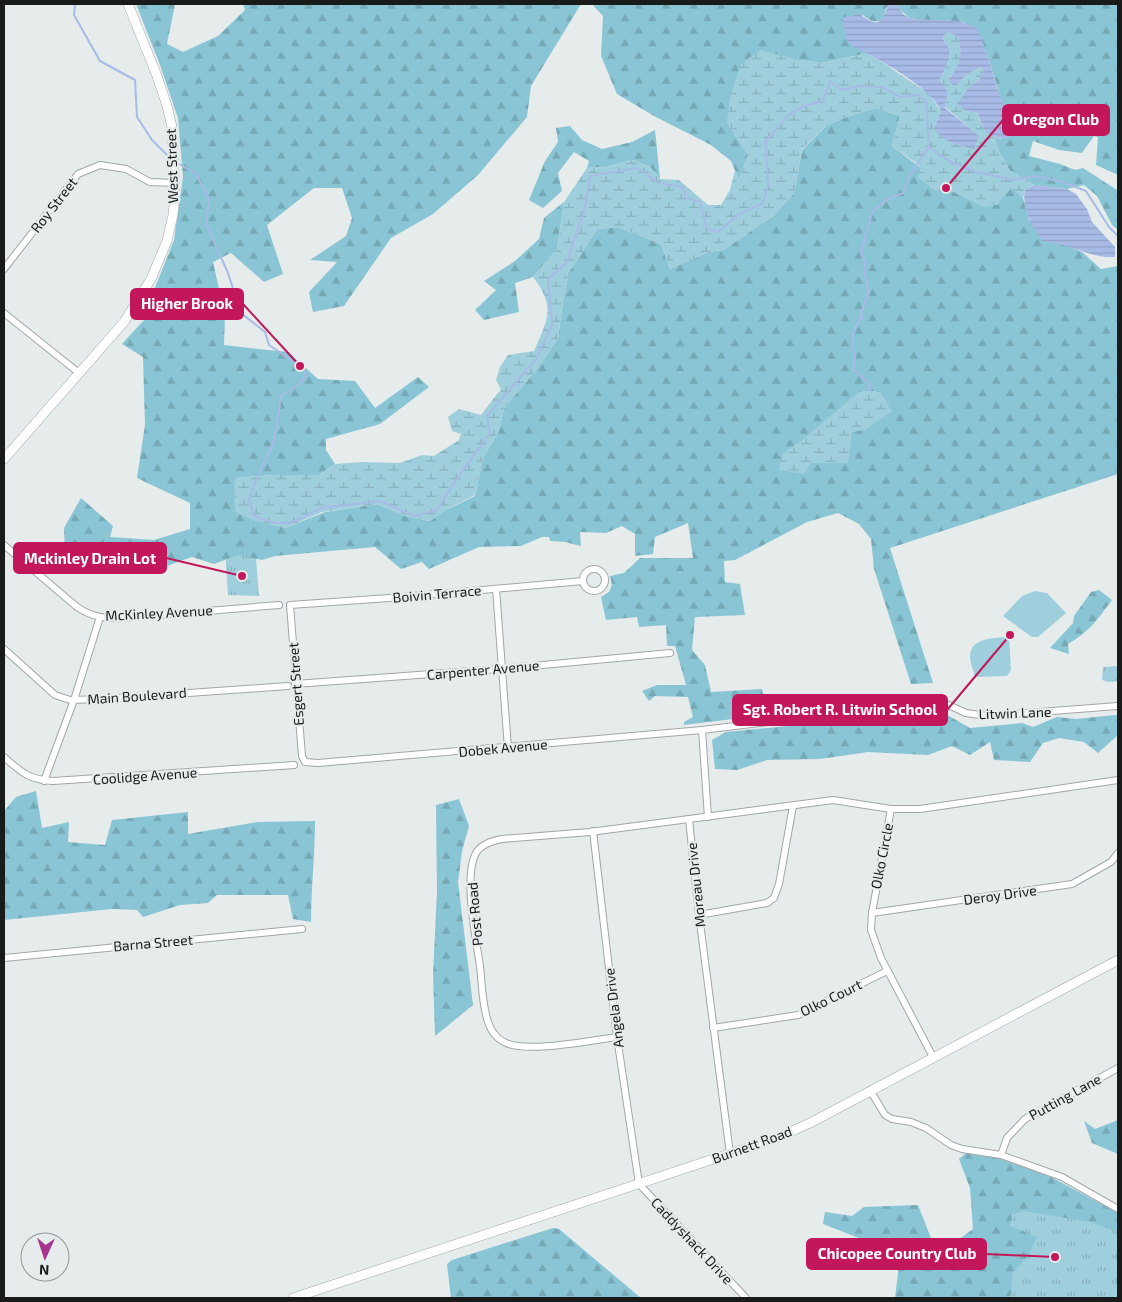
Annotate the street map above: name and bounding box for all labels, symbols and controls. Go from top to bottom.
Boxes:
callout: Oregon Club [1003,105,1109,135]
text: Oregon Club [1013,110,1099,128]
street label: West Street [162,128,181,204]
street label: Roy Street [27,174,80,236]
callout: Higher Brook [131,289,243,319]
text: Higher Brook [141,294,234,312]
callout: Mckinley Drain Lot [14,543,166,573]
text: Mckinley Drain Lot [24,549,156,568]
street label: Boivin Terrace [392,581,482,606]
street label: McKinley Avenue [105,601,213,624]
street label: Esgert Street [284,642,307,726]
street label: Carpenter Avenue [426,656,540,683]
street label: Main Boulevard [87,684,187,707]
callout: Sgt. Robert R. Litwin School [733,695,947,725]
text: Sgt. Robert R. Litwin School [743,700,937,718]
street label: Litwin Lane [978,703,1052,722]
street label: Dobek Avenue [458,735,548,760]
street label: Coolidge Avenue [92,763,198,788]
street label: Olko Circle [867,821,896,890]
street label: Moreau Drive [683,842,708,928]
street label: Post Road [463,881,486,947]
street label: Deroy Drive [962,881,1038,908]
street label: Barna Street [112,931,193,954]
street label: Angela Drive [600,967,627,1049]
street label: Olko Court [797,975,864,1020]
street label: Putting Lane [1026,1070,1104,1123]
street label: Burnett Road [709,1122,794,1167]
street label: Caddyshack Drive [648,1194,737,1288]
north arrow [20,1232,70,1282]
callout: Chicopee Country Club [807,1239,986,1269]
text: Chicopee Country Club [818,1244,976,1263]
text: N [39,1262,50,1279]

